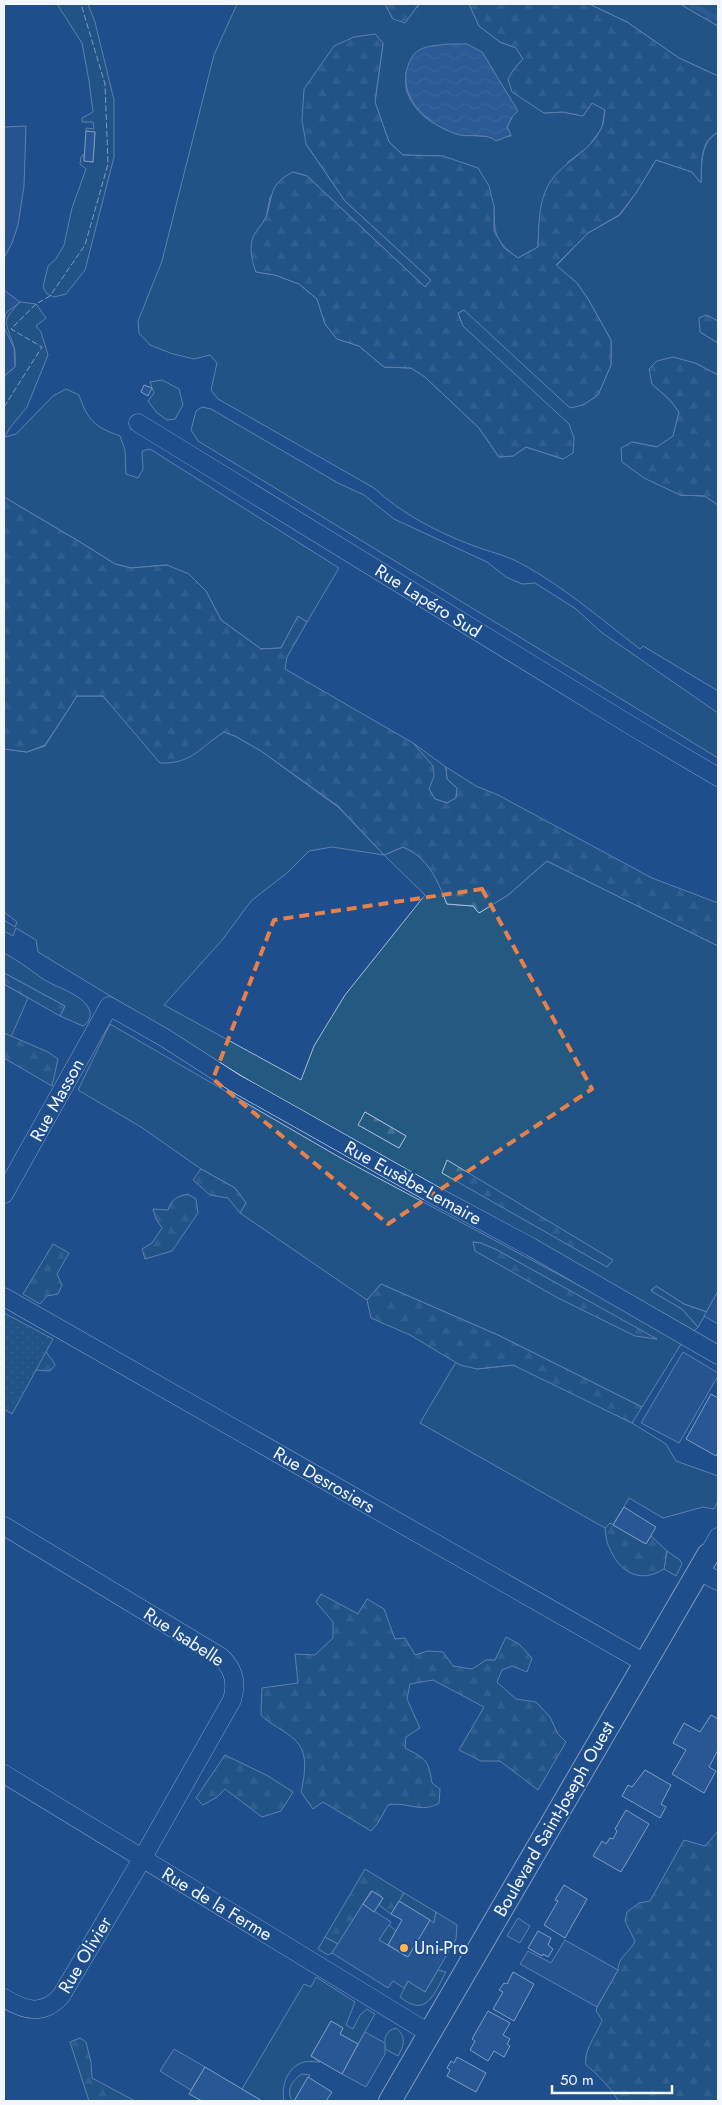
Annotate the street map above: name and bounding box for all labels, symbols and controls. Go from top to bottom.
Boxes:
street label: Rue Lapéro Sud [370,558,486,644]
street label: Rue Masson [24,1054,90,1146]
street label: Rue Eusèbe-Lemaire [340,1134,486,1232]
street label: Rue Desrosiers [268,1440,380,1520]
street label: Rue Isabelle [139,1601,229,1673]
street label: Boulevard Saint-Joseph Ouest [487,1716,621,1922]
street label: Rue de la Ferme [157,1861,277,1947]
street label: Rue Olivier [52,1911,119,1998]
place label: Uni-Pro [414,1935,469,1961]
marker: Uni-Pro [398,1942,410,1954]
scale bar [552,2062,672,2094]
text: 50 m [560,2069,594,2091]

